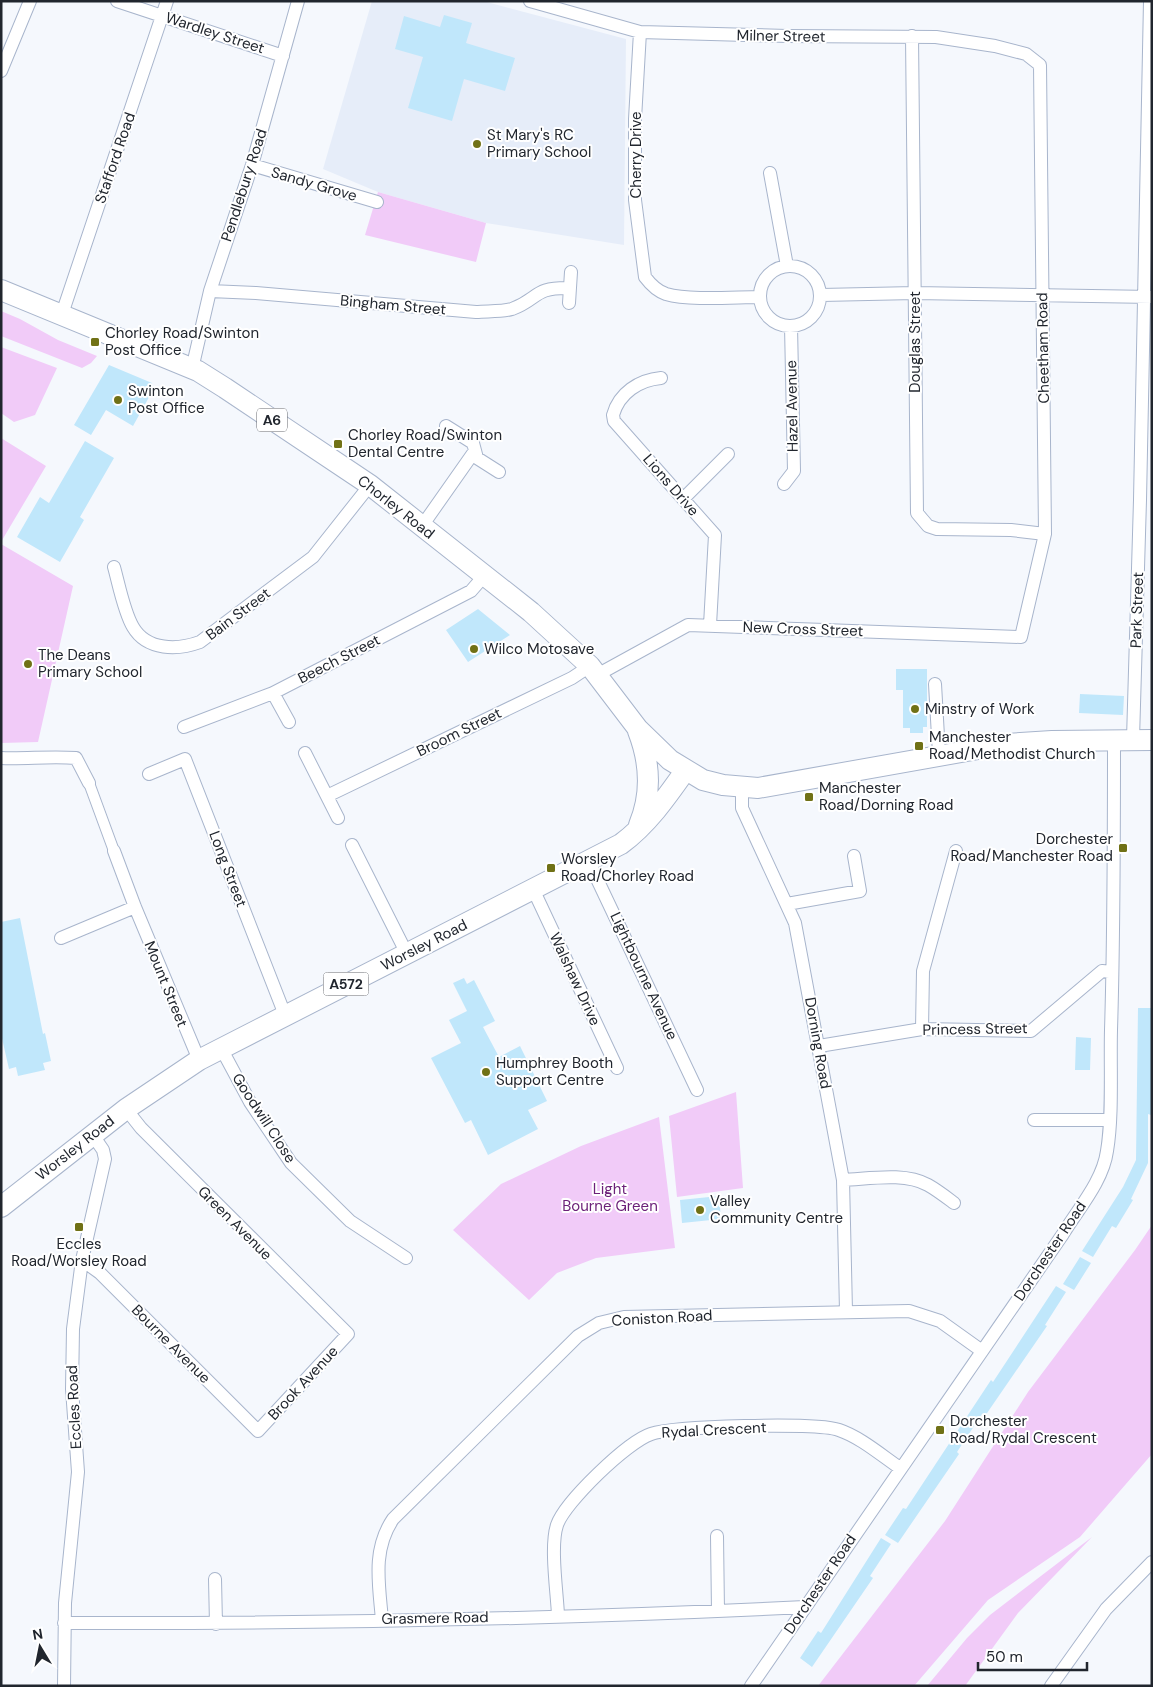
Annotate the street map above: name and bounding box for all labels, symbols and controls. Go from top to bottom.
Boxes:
street label: Wardley Street [163,8,267,58]
street label: Milner Street [736,25,826,47]
street label: Stafford Road [90,110,140,206]
street label: Cherry Drive [626,112,646,198]
place label: St Mary's RC Primary School [487,125,591,162]
street label: Pendlebury Road [216,126,272,244]
marker: St Mary's RC Primary School [471,138,483,150]
street label: Sandy Grove [269,162,359,206]
street label: Bingham Street [339,290,447,320]
street label: Douglas Street [905,291,925,393]
street label: Cheetham Road [1032,292,1054,404]
place label: Chorley Road/Swinton Post Office [105,323,259,360]
marker: Chorley Road/Swinton Post Office [89,336,101,348]
street label: Hazel Avenue [781,360,803,452]
place label: Swinton Post Office [128,381,205,418]
marker: Swinton Post Office [112,394,124,406]
road number: A6 [257,408,287,432]
place label: Chorley Road/Swinton Dental Centre [348,425,502,462]
marker: Chorley Road/Swinton Dental Centre [332,438,344,450]
street label: Lions Drive [639,450,703,520]
street label: Chorley Road [353,471,439,543]
street label: Park Street [1126,571,1148,648]
street label: Bain Street [202,583,274,645]
street label: New Cross Street [742,617,864,641]
street label: Beech Street [294,630,384,688]
place label: Wilco Motosave [484,639,594,659]
marker: Wilco Motosave [468,643,480,655]
place label: The Deans Primary School [38,645,142,682]
marker: The Deans Primary School [22,658,34,670]
place label: Minstry of Work [925,699,1035,719]
street label: Broom Street [413,703,505,761]
marker: Minstry of Work [909,703,921,715]
place label: Manchester Road/Methodist Church [929,727,1095,764]
marker: Manchester Road/Methodist Church [913,740,925,752]
place label: Manchester Road/Dorning Road [819,778,954,815]
marker: Manchester Road/Dorning Road [803,791,815,803]
street label: Long Street [204,828,252,910]
place label: Dorchester Road/Manchester Road [950,829,1113,866]
marker: Dorchester Road/Manchester Road [1117,842,1129,854]
place label: Worsley Road/Chorley Road [561,849,694,886]
marker: Worsley Road/Chorley Road [545,862,557,874]
street label: Lightbourne Avenue [606,909,682,1043]
street label: Worsley Road [377,915,471,975]
street label: Walshaw Drive [545,929,605,1029]
street label: Mount Street [140,938,192,1030]
road number: A572 [324,972,368,996]
street label: Dorning Road [800,996,836,1090]
street label: Princess Street [922,1018,1028,1040]
place label: Humphrey Booth Support Centre [496,1053,613,1090]
marker: Humphrey Booth Support Centre [480,1066,492,1078]
street label: Goodwill Close [227,1069,301,1167]
street label: Worsley Road [32,1111,118,1185]
park label: Light Bourne Green [562,1179,658,1216]
street label: Green Avenue [194,1182,276,1264]
place label: Valley Community Centre [710,1191,843,1228]
street label: Dorchester Road [1009,1197,1091,1305]
marker: Valley Community Centre [694,1204,706,1216]
marker: Eccles Road/Worsley Road [73,1221,85,1233]
place label: Eccles Road/Worsley Road [11,1234,147,1271]
street label: Bourne Avenue [127,1300,215,1388]
street label: Coniston Road [611,1305,713,1331]
street label: Brook Avenue [263,1342,343,1424]
street label: Eccles Road [62,1365,86,1449]
place label: Dorchester Road/Rydal Crescent [950,1411,1097,1448]
street label: Rydal Crescent [661,1417,767,1443]
marker: Dorchester Road/Rydal Crescent [934,1424,946,1436]
street label: Dorchester Road [779,1530,861,1638]
street label: Grasmere Road [381,1607,489,1629]
north arrow [15,1622,65,1672]
text: N [31,1624,44,1644]
scale bar [978,1640,1087,1672]
text: 50 m [986,1647,1023,1667]

